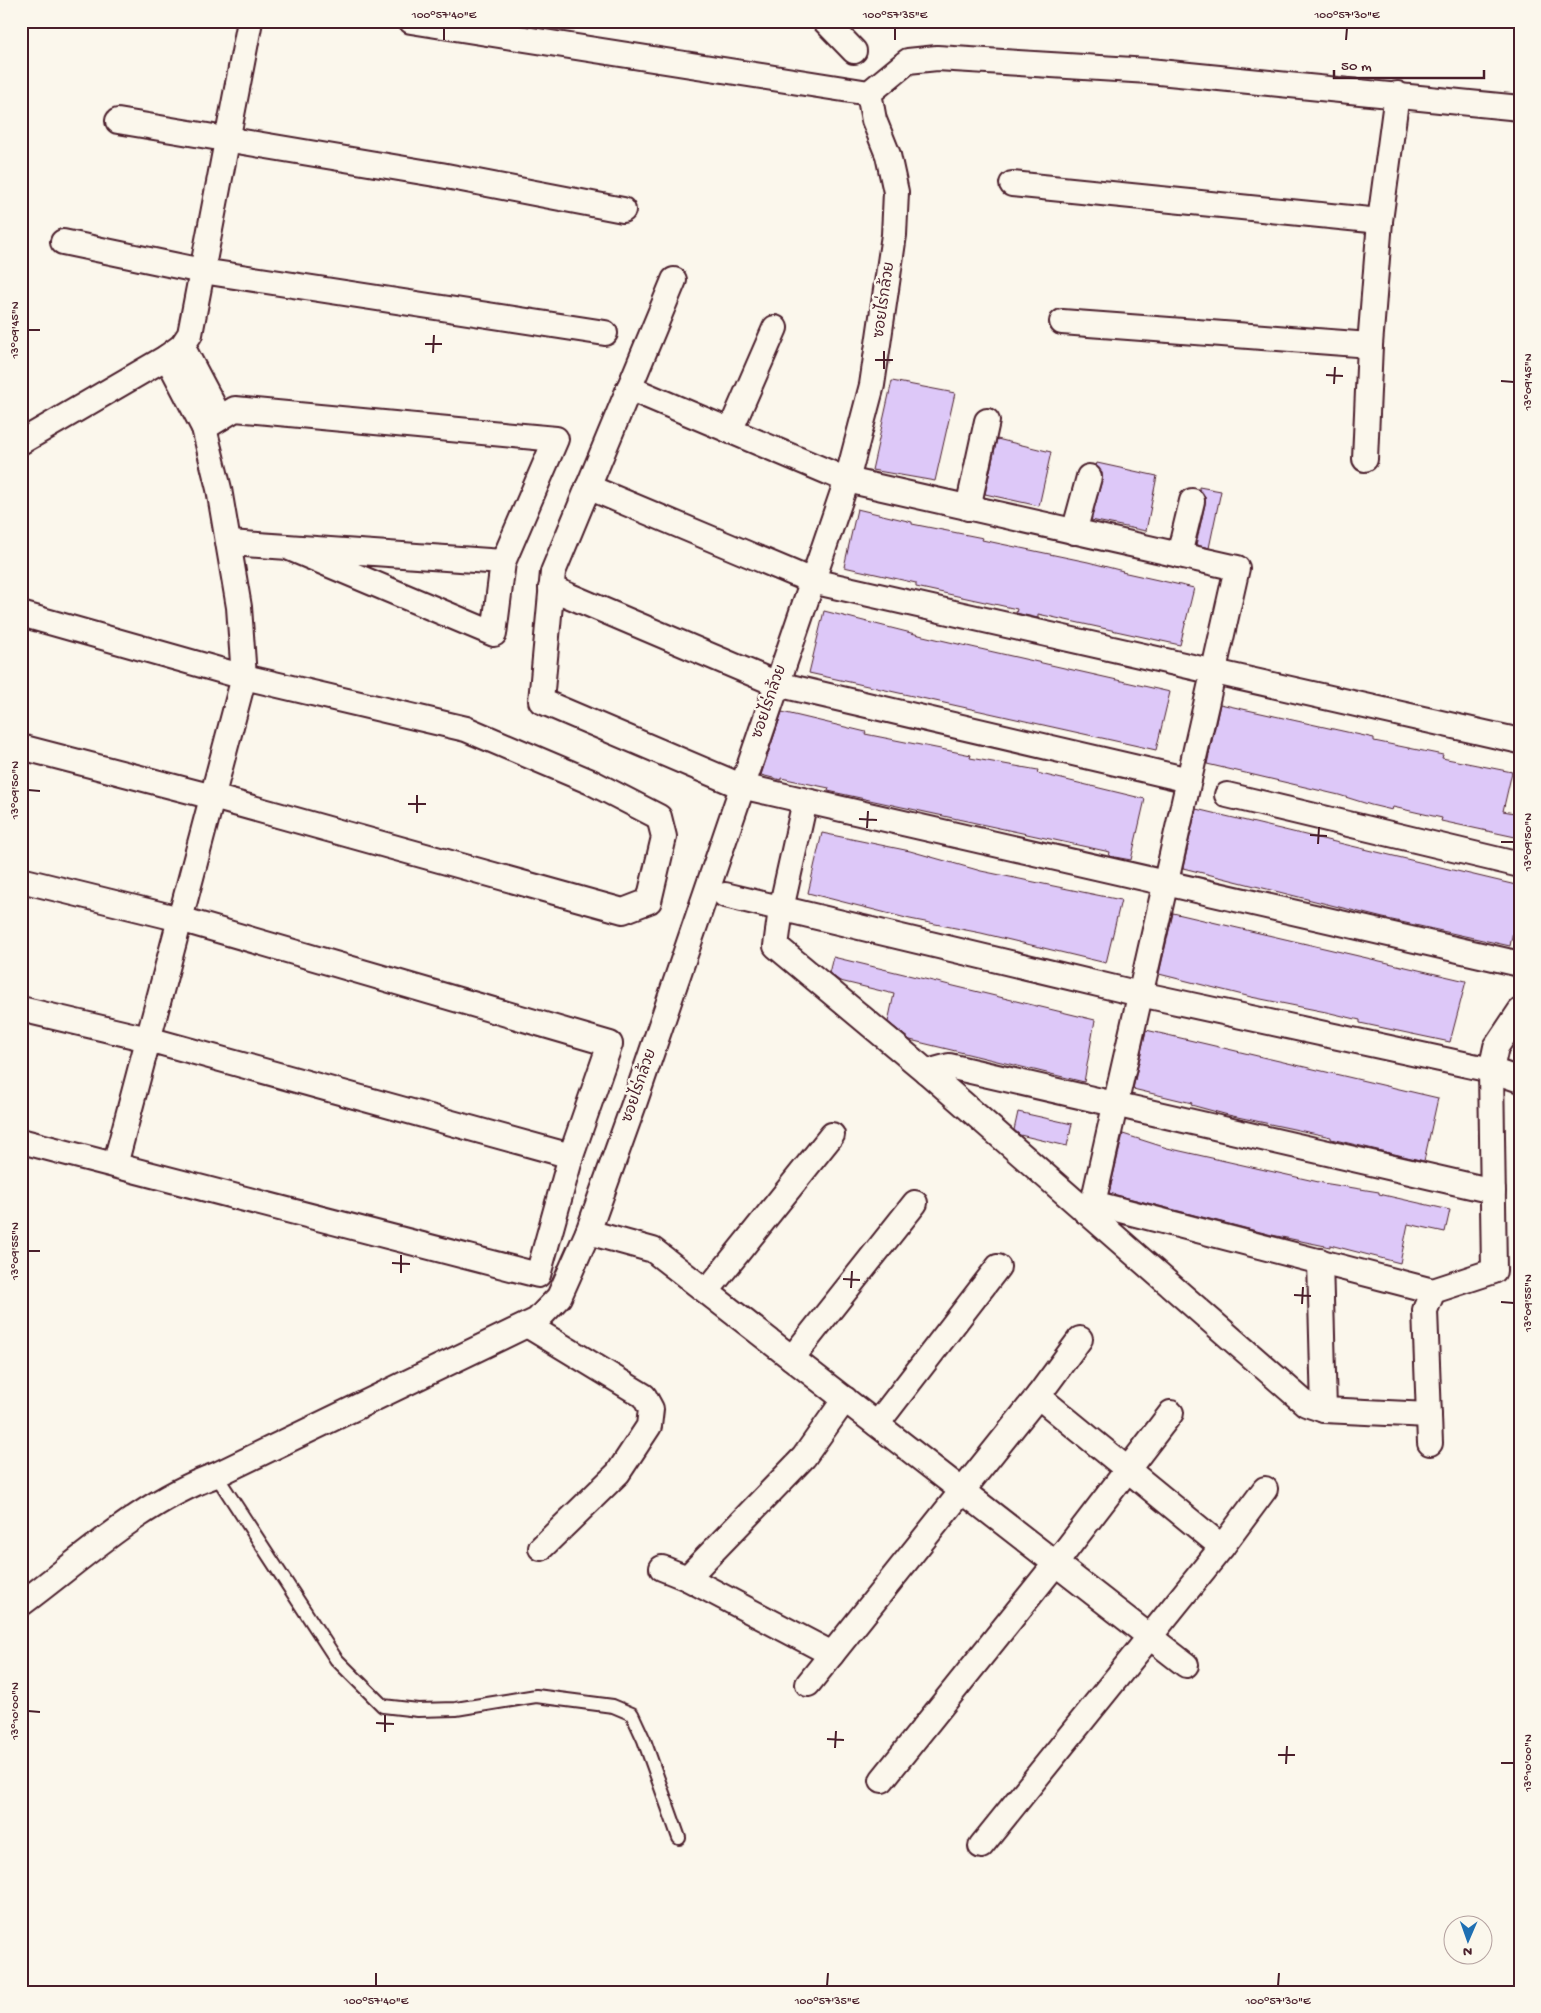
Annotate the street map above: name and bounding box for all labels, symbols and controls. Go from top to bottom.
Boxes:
text: 100°57'40"E [411,9,477,23]
text: 100°57'35"E [862,9,928,23]
text: 100°57'30"E [1314,9,1380,23]
scale bar [1334,48,1484,80]
text: 50 m [1341,58,1372,76]
street label: ซอยไร่กล้วย [868,260,899,339]
text: 13°09'45"N [9,301,23,360]
text: 13°09'45"N [1522,353,1536,412]
street label: ซอยไร่กล้วย [746,662,791,741]
text: 13°09'50"N [9,761,23,820]
text: 13°09'50"N [1522,813,1536,872]
street label: ซอยไร่กล้วย [616,1046,661,1125]
text: 13°09'55"N [9,1222,23,1281]
text: 13°09'55"N [1522,1274,1536,1333]
text: 13°10'00"N [9,1682,23,1741]
text: 13°10'00"N [1522,1734,1536,1793]
north arrow [1444,1916,1494,1966]
text: N [1463,1942,1472,1959]
text: 100°57'40"E [343,1995,409,2009]
text: 100°57'35"E [794,1995,860,2009]
text: 100°57'30"E [1245,1995,1311,2009]

